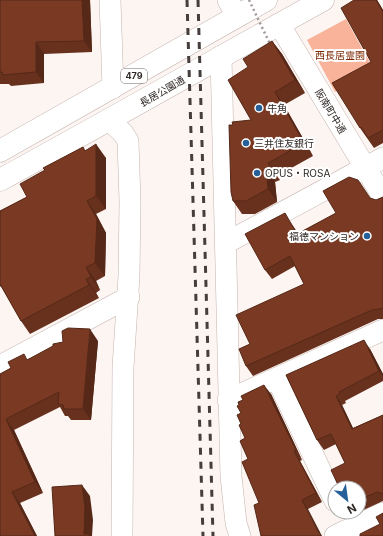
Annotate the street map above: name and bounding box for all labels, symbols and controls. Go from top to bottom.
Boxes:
park label: 西長居霊園 [315,49,365,61]
road number: 479 [121,69,147,83]
street label: 長居公園通 [137,73,187,109]
street label: 阪南町中通 [313,86,349,136]
place label: 牛角 [267,102,287,114]
marker: 牛角 [254,103,264,113]
place label: 三井住友銀行 [254,137,314,149]
marker: 三井住友銀行 [241,138,251,148]
place label: OPUS・ROSA [265,167,330,179]
marker: OPUS・ROSA [252,168,262,178]
place label: 福徳マンション [289,230,359,242]
marker: 福徳マンション [362,231,372,241]
north arrow [327,480,367,520]
text: N [345,501,359,517]

